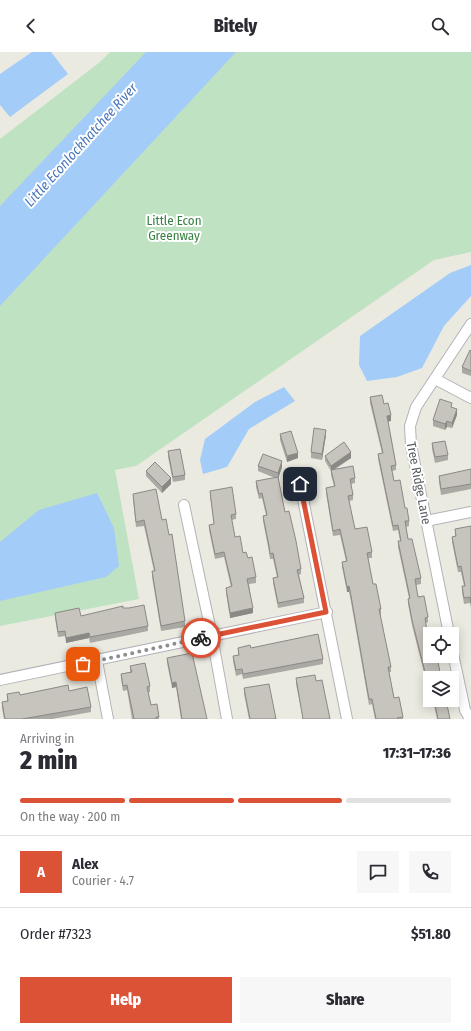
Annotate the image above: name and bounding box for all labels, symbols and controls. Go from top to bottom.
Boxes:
icon: back [20,15,42,37]
text: Bitely [214,15,257,37]
icon: search [429,15,451,37]
water label: Little Econlockhatchee River [21,79,142,210]
park label: Little Econ Greenway [146,213,202,243]
street label: Tree Ridge Lane [404,440,434,526]
pin [283,467,317,501]
icon: home [289,473,311,495]
courier [181,618,221,658]
icon: bike [190,627,212,649]
map controls [423,627,459,707]
button: locate [423,627,459,663]
pin [66,647,100,681]
icon: bag [72,653,94,675]
button: layers [423,671,459,707]
text: Arriving in [20,731,74,746]
text: 17:31–17:36 [383,744,451,762]
text: 2 min [20,745,78,776]
text: On the way · 200 m [20,809,120,824]
button: chat [357,851,399,893]
button: phone [409,851,451,893]
text: Alex [72,855,99,873]
text: A [37,863,45,881]
text: Courier · 4.7 [72,873,134,888]
text: Order #7323 [20,925,92,943]
text: $51.80 [411,925,451,943]
button: Help [20,977,232,1023]
button: Share [240,977,451,1023]

